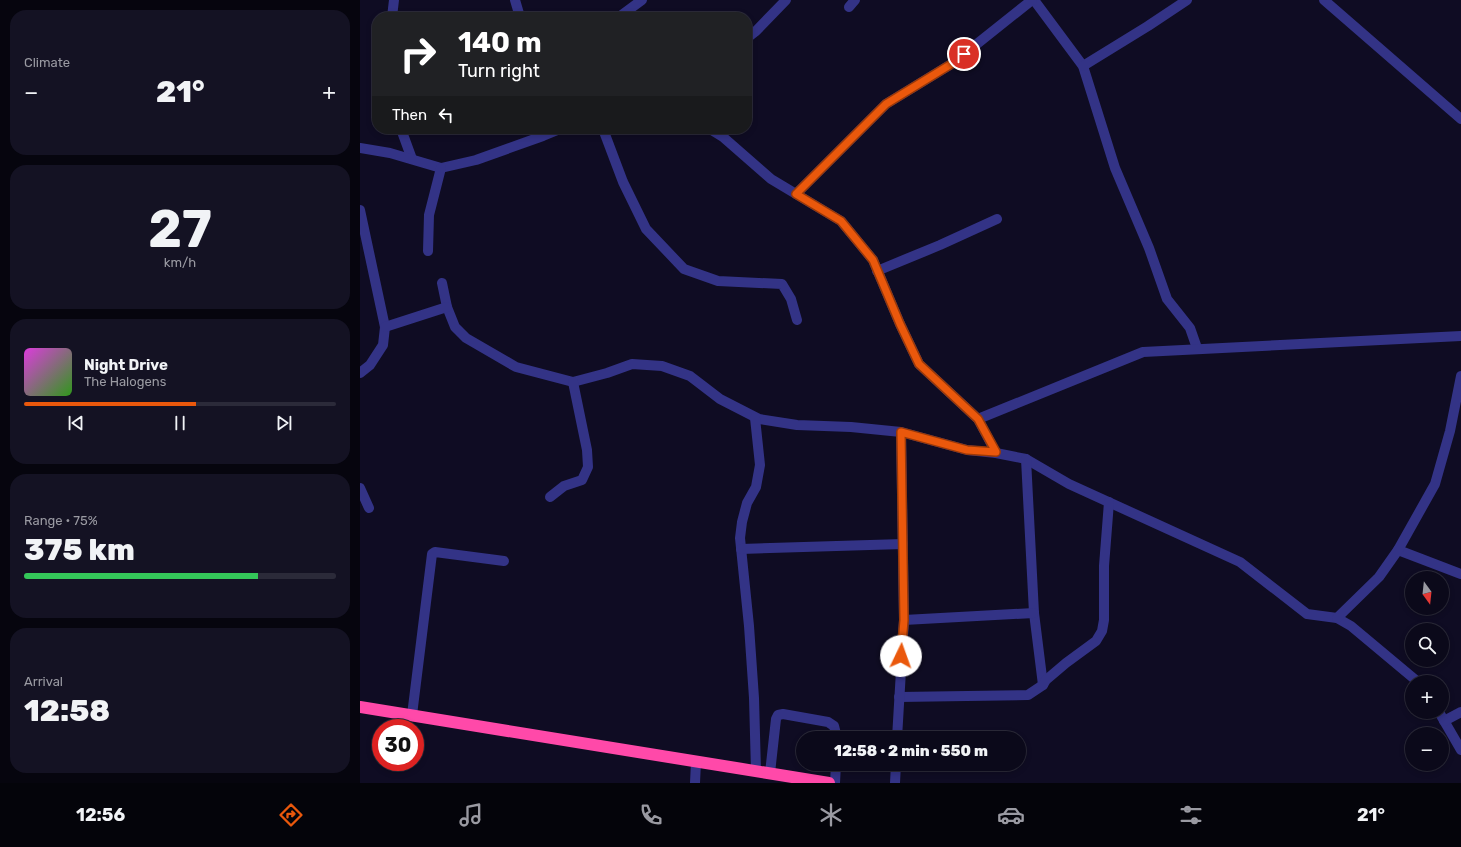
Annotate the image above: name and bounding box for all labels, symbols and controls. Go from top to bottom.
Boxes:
text: 140 m [458,26,542,59]
icon: right [392,28,444,80]
pin [947,37,981,71]
icon: arrive [953,43,975,65]
text: Climate [24,55,70,70]
text: Turn right [458,60,540,82]
text: 21° [156,74,205,110]
text: − [24,79,38,106]
text: + [322,79,336,106]
icon: left [435,104,457,126]
text: Then [392,106,427,124]
text: 27 [148,198,212,260]
text: km/h [164,255,196,270]
text: Night Drive [84,356,168,374]
text: The Halogens [84,374,166,389]
icon: previous [65,412,87,434]
icon: pause [169,412,191,434]
icon: next [273,412,295,434]
text: Range · 75% [24,513,98,528]
text: 375 km [24,532,135,568]
north arrow [1405,571,1449,615]
map controls [1405,571,1449,771]
button: search [1405,623,1449,667]
position arrow [880,635,922,677]
text: Arrival [24,674,63,689]
button: + [1405,675,1449,719]
text: 12:58 [24,693,110,729]
speed limit sign: 30 [372,719,424,771]
button: − [1405,727,1449,771]
text: 12:58 · 2 min · 550 m [834,742,988,760]
icon: directions [277,801,305,829]
icon: music [457,801,485,829]
icon: phone [637,801,665,829]
icon: climate [817,801,845,829]
icon: car [997,801,1025,829]
icon: filters [1177,801,1205,829]
text: 12:56 [76,804,125,826]
text: 21° [1357,804,1385,826]

